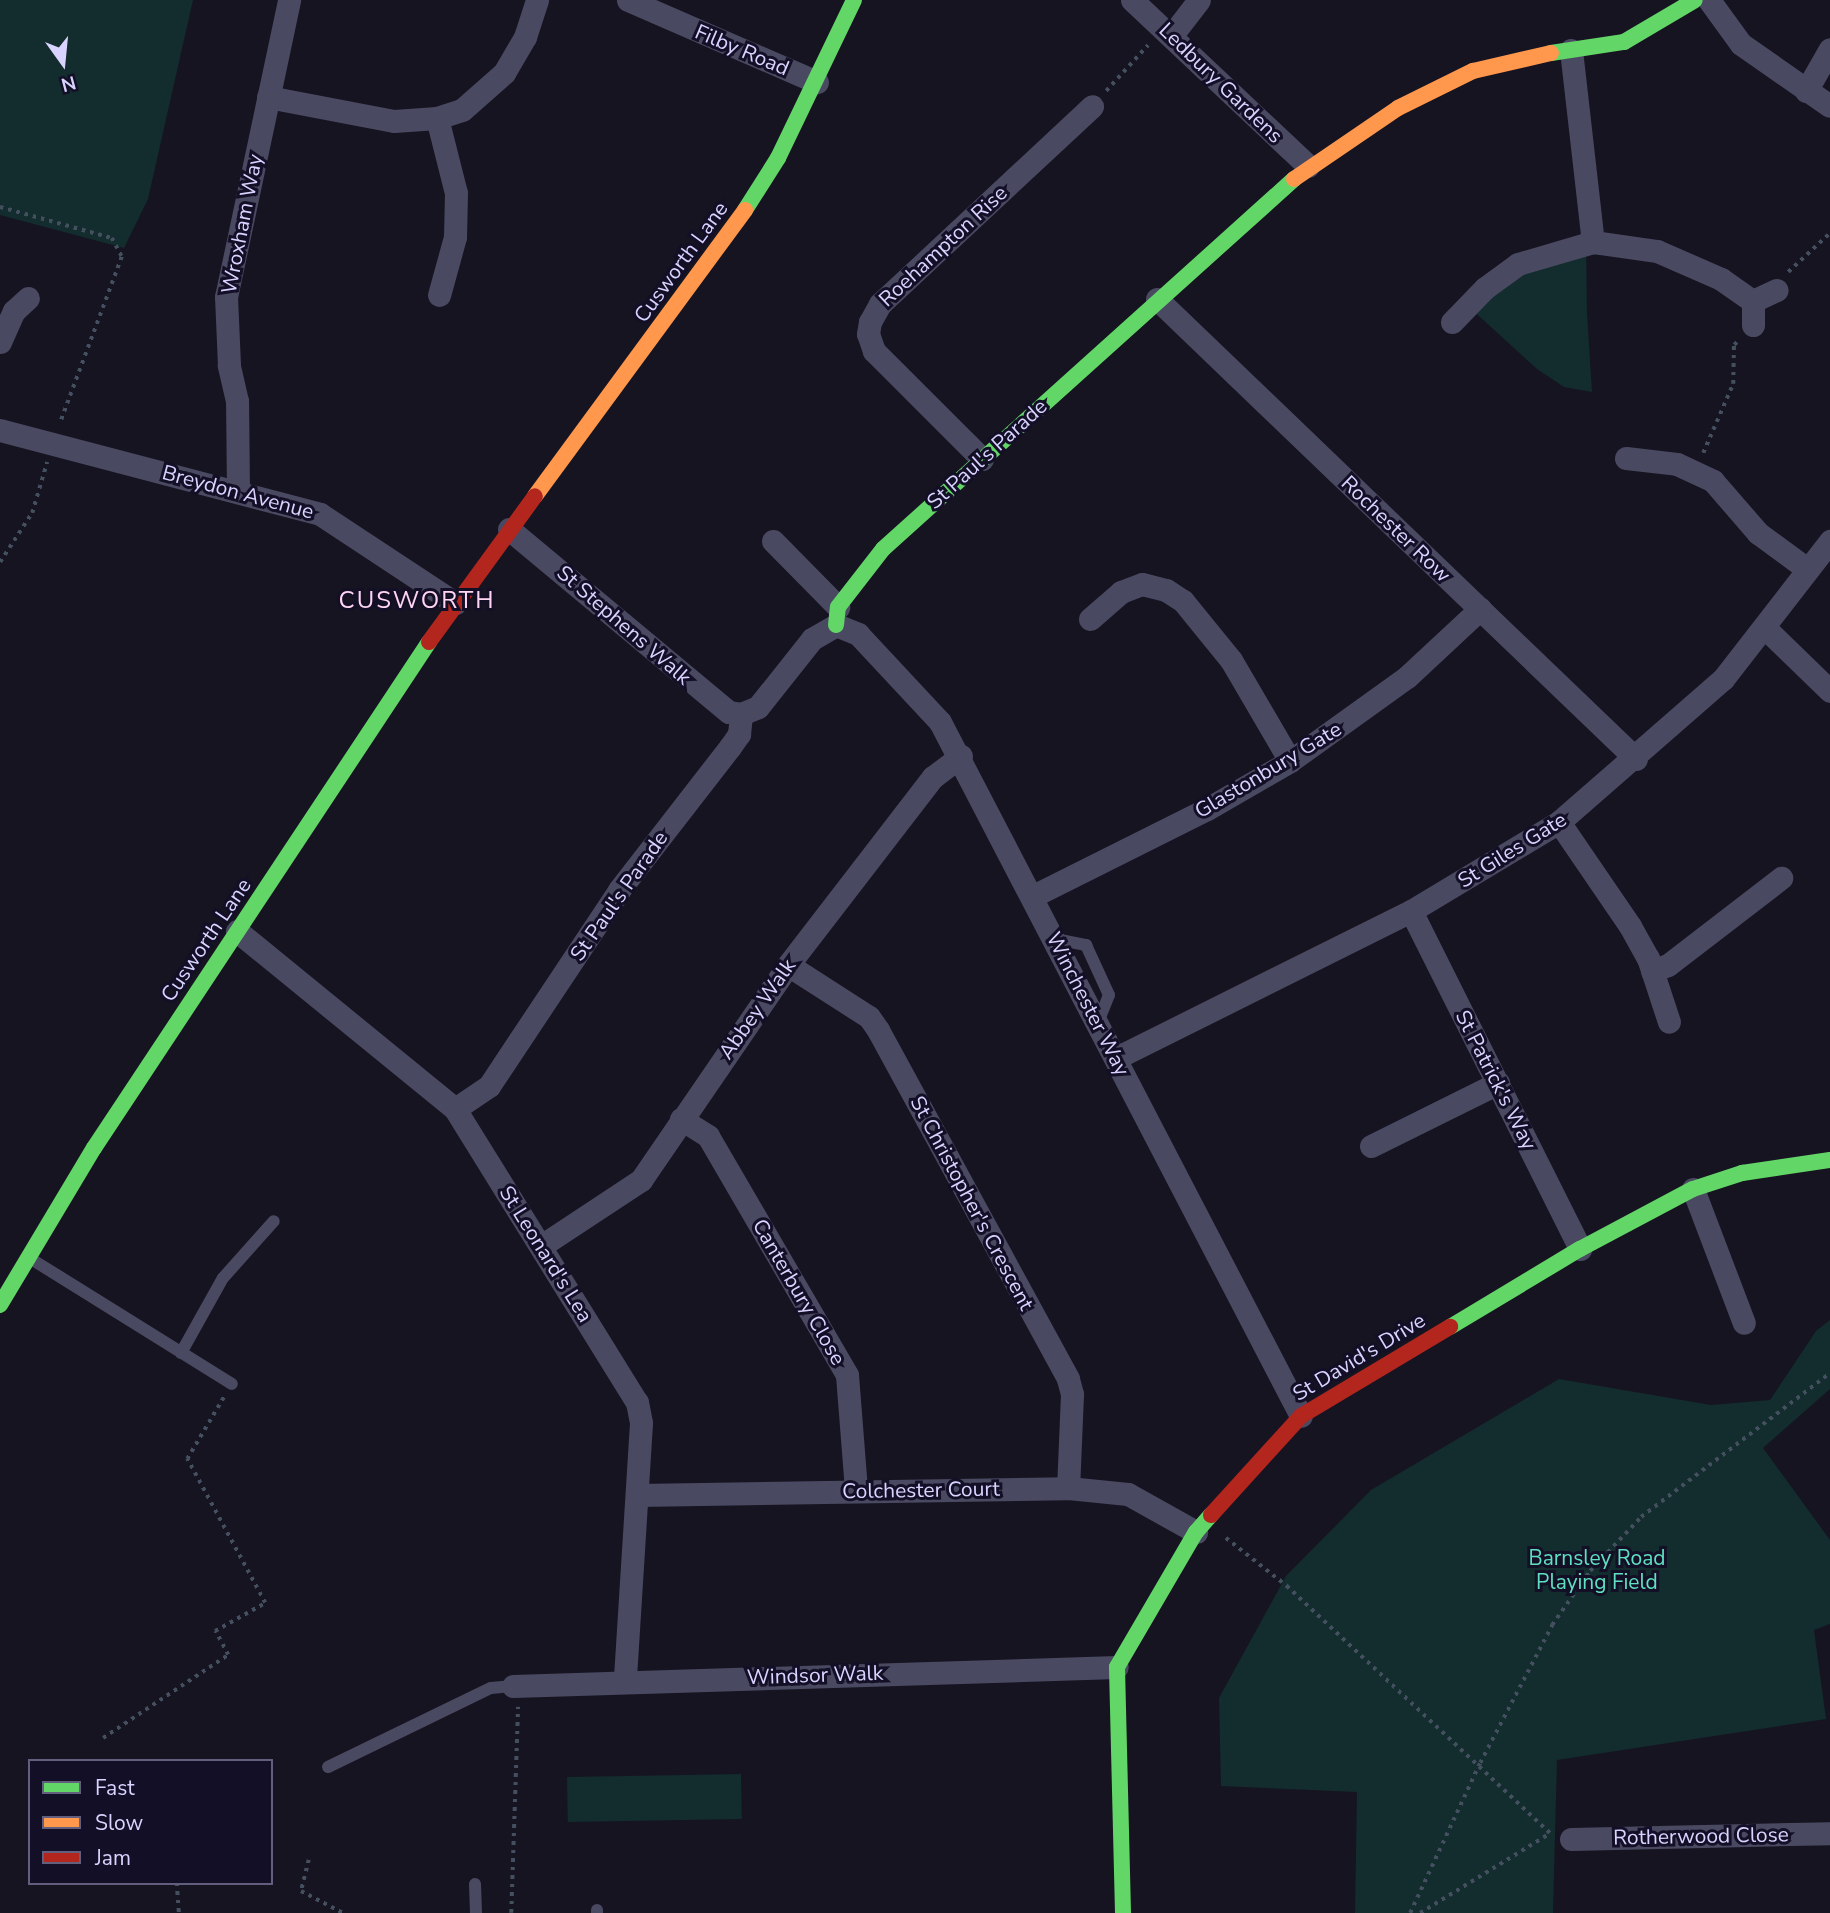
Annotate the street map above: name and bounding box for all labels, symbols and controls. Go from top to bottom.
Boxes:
street label: Ledbury Gardens [1154,18,1288,148]
street label: Filby Road [691,19,793,81]
north arrow [28,28,98,98]
text: N [58,69,79,98]
street label: Wroxham Way [216,152,268,296]
street label: Roehampton Rise [874,180,1012,312]
street label: Cusworth Lane [629,197,733,327]
street label: St Paul's Parade [922,394,1052,514]
street label: Breydon Avenue [159,460,317,524]
street label: Rochester Row [1336,470,1456,588]
street label: St Stephens Walk [552,560,696,690]
district label: CUSWORTH [340,587,494,615]
street label: Glastonbury Gate [1190,716,1346,824]
street label: St Giles Gate [1453,807,1571,893]
street label: St Paul's Parade [565,826,673,966]
street label: Cusworth Lane [156,874,256,1006]
street label: Winchester Way [1041,928,1135,1080]
street label: Abbey Walk [713,954,801,1064]
street label: St Patrick's Way [1450,1006,1542,1154]
street label: St Christopher's Crescent [905,1092,1039,1314]
street label: St Leonard's Lea [494,1181,598,1327]
street label: Canterbury Close [747,1215,851,1369]
street label: St David's Drive [1288,1308,1430,1406]
street label: Colchester Court [842,1476,1000,1504]
park label: Barnsley Road Playing Field [1528,1545,1666,1595]
street label: Windsor Walk [746,1660,884,1690]
legend [28,1759,273,1885]
text: Fast [95,1774,135,1802]
text: Slow [95,1809,143,1837]
street label: Rotherwood Close [1613,1822,1789,1850]
text: Jam [95,1844,131,1872]

